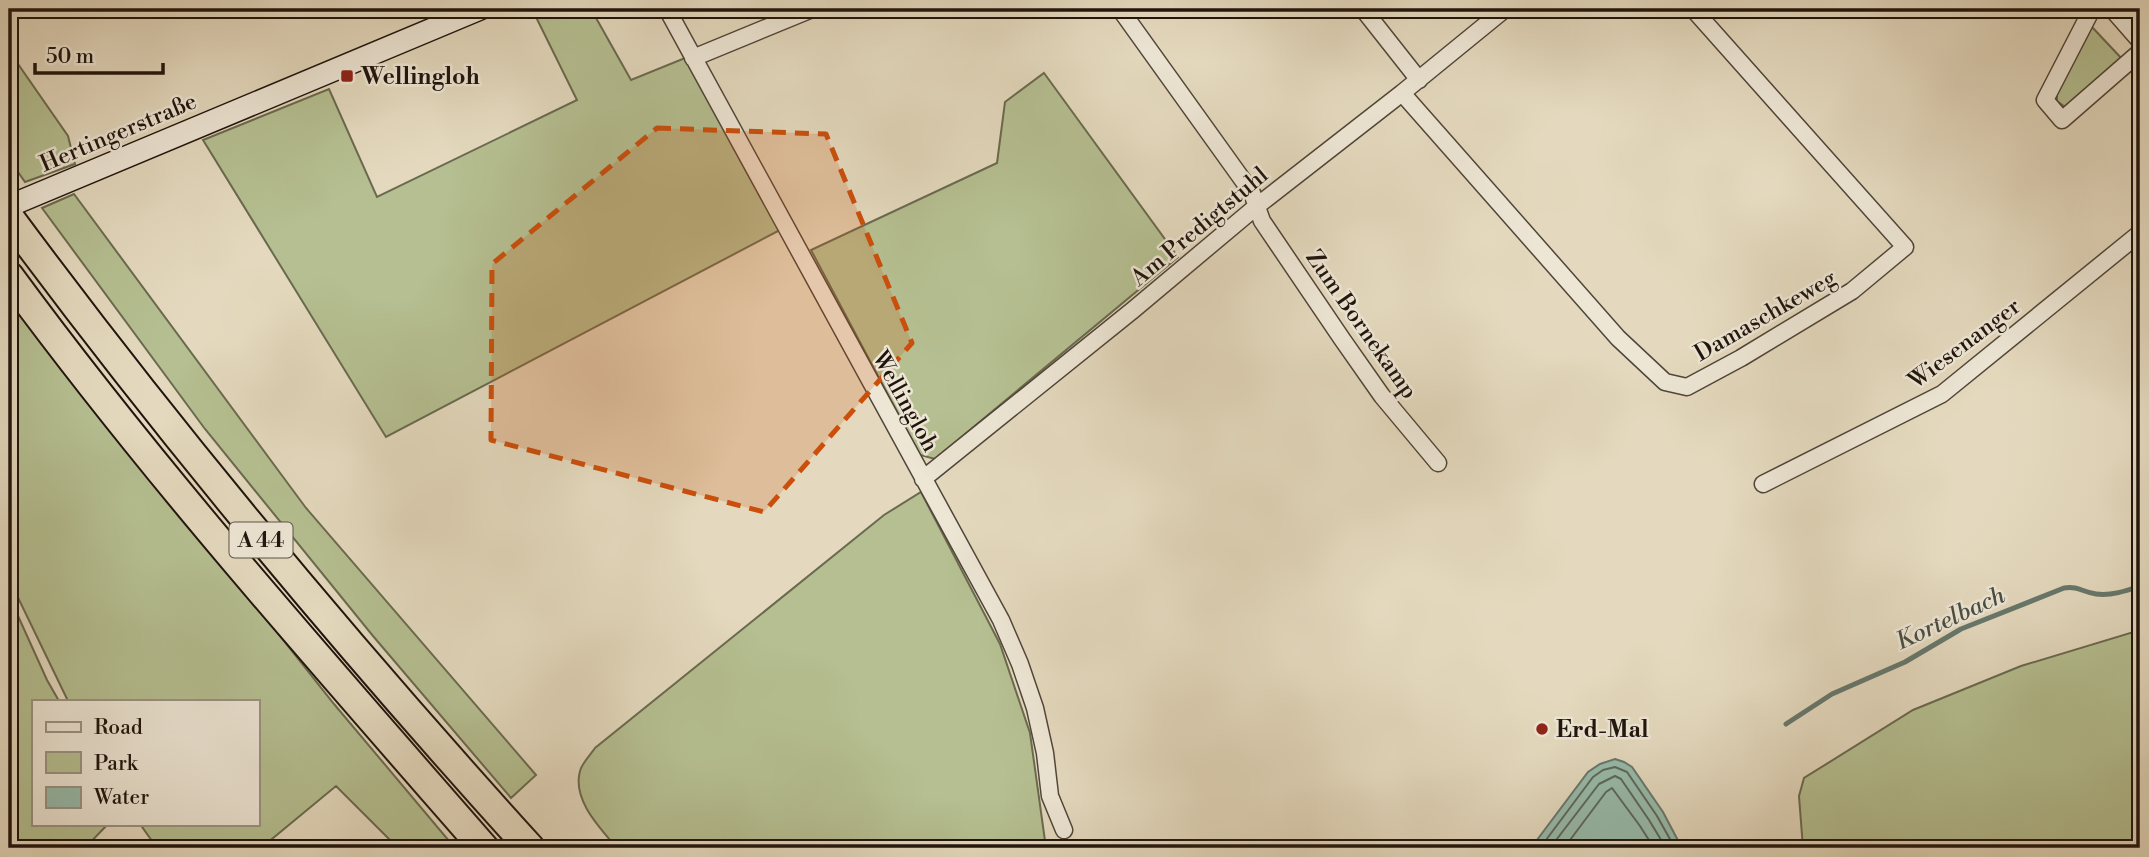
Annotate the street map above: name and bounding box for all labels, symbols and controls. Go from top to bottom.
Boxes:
scale bar [35,32,163,76]
text: 50 m [46,44,94,70]
place label: Wellingloh [360,63,480,91]
marker: Wellingloh [339,68,355,84]
street label: Hertingerstraße [36,87,201,179]
street label: Am Predigtstuhl [1125,161,1274,293]
street label: Zum Bornekamp [1299,245,1423,404]
street label: Damaschkeweg [1690,264,1841,368]
street label: Wiesenanger [1902,293,2026,396]
street label: Wellingloh [865,345,944,457]
road number: A 44 [230,522,292,558]
water label: Kortelbach [1891,580,2010,657]
legend [32,700,259,826]
text: Road [94,715,143,741]
place label: Erd-Mal [1556,716,1649,744]
marker: Erd-Mal [1534,721,1550,737]
text: Park [94,751,139,777]
text: Water [93,785,149,811]

